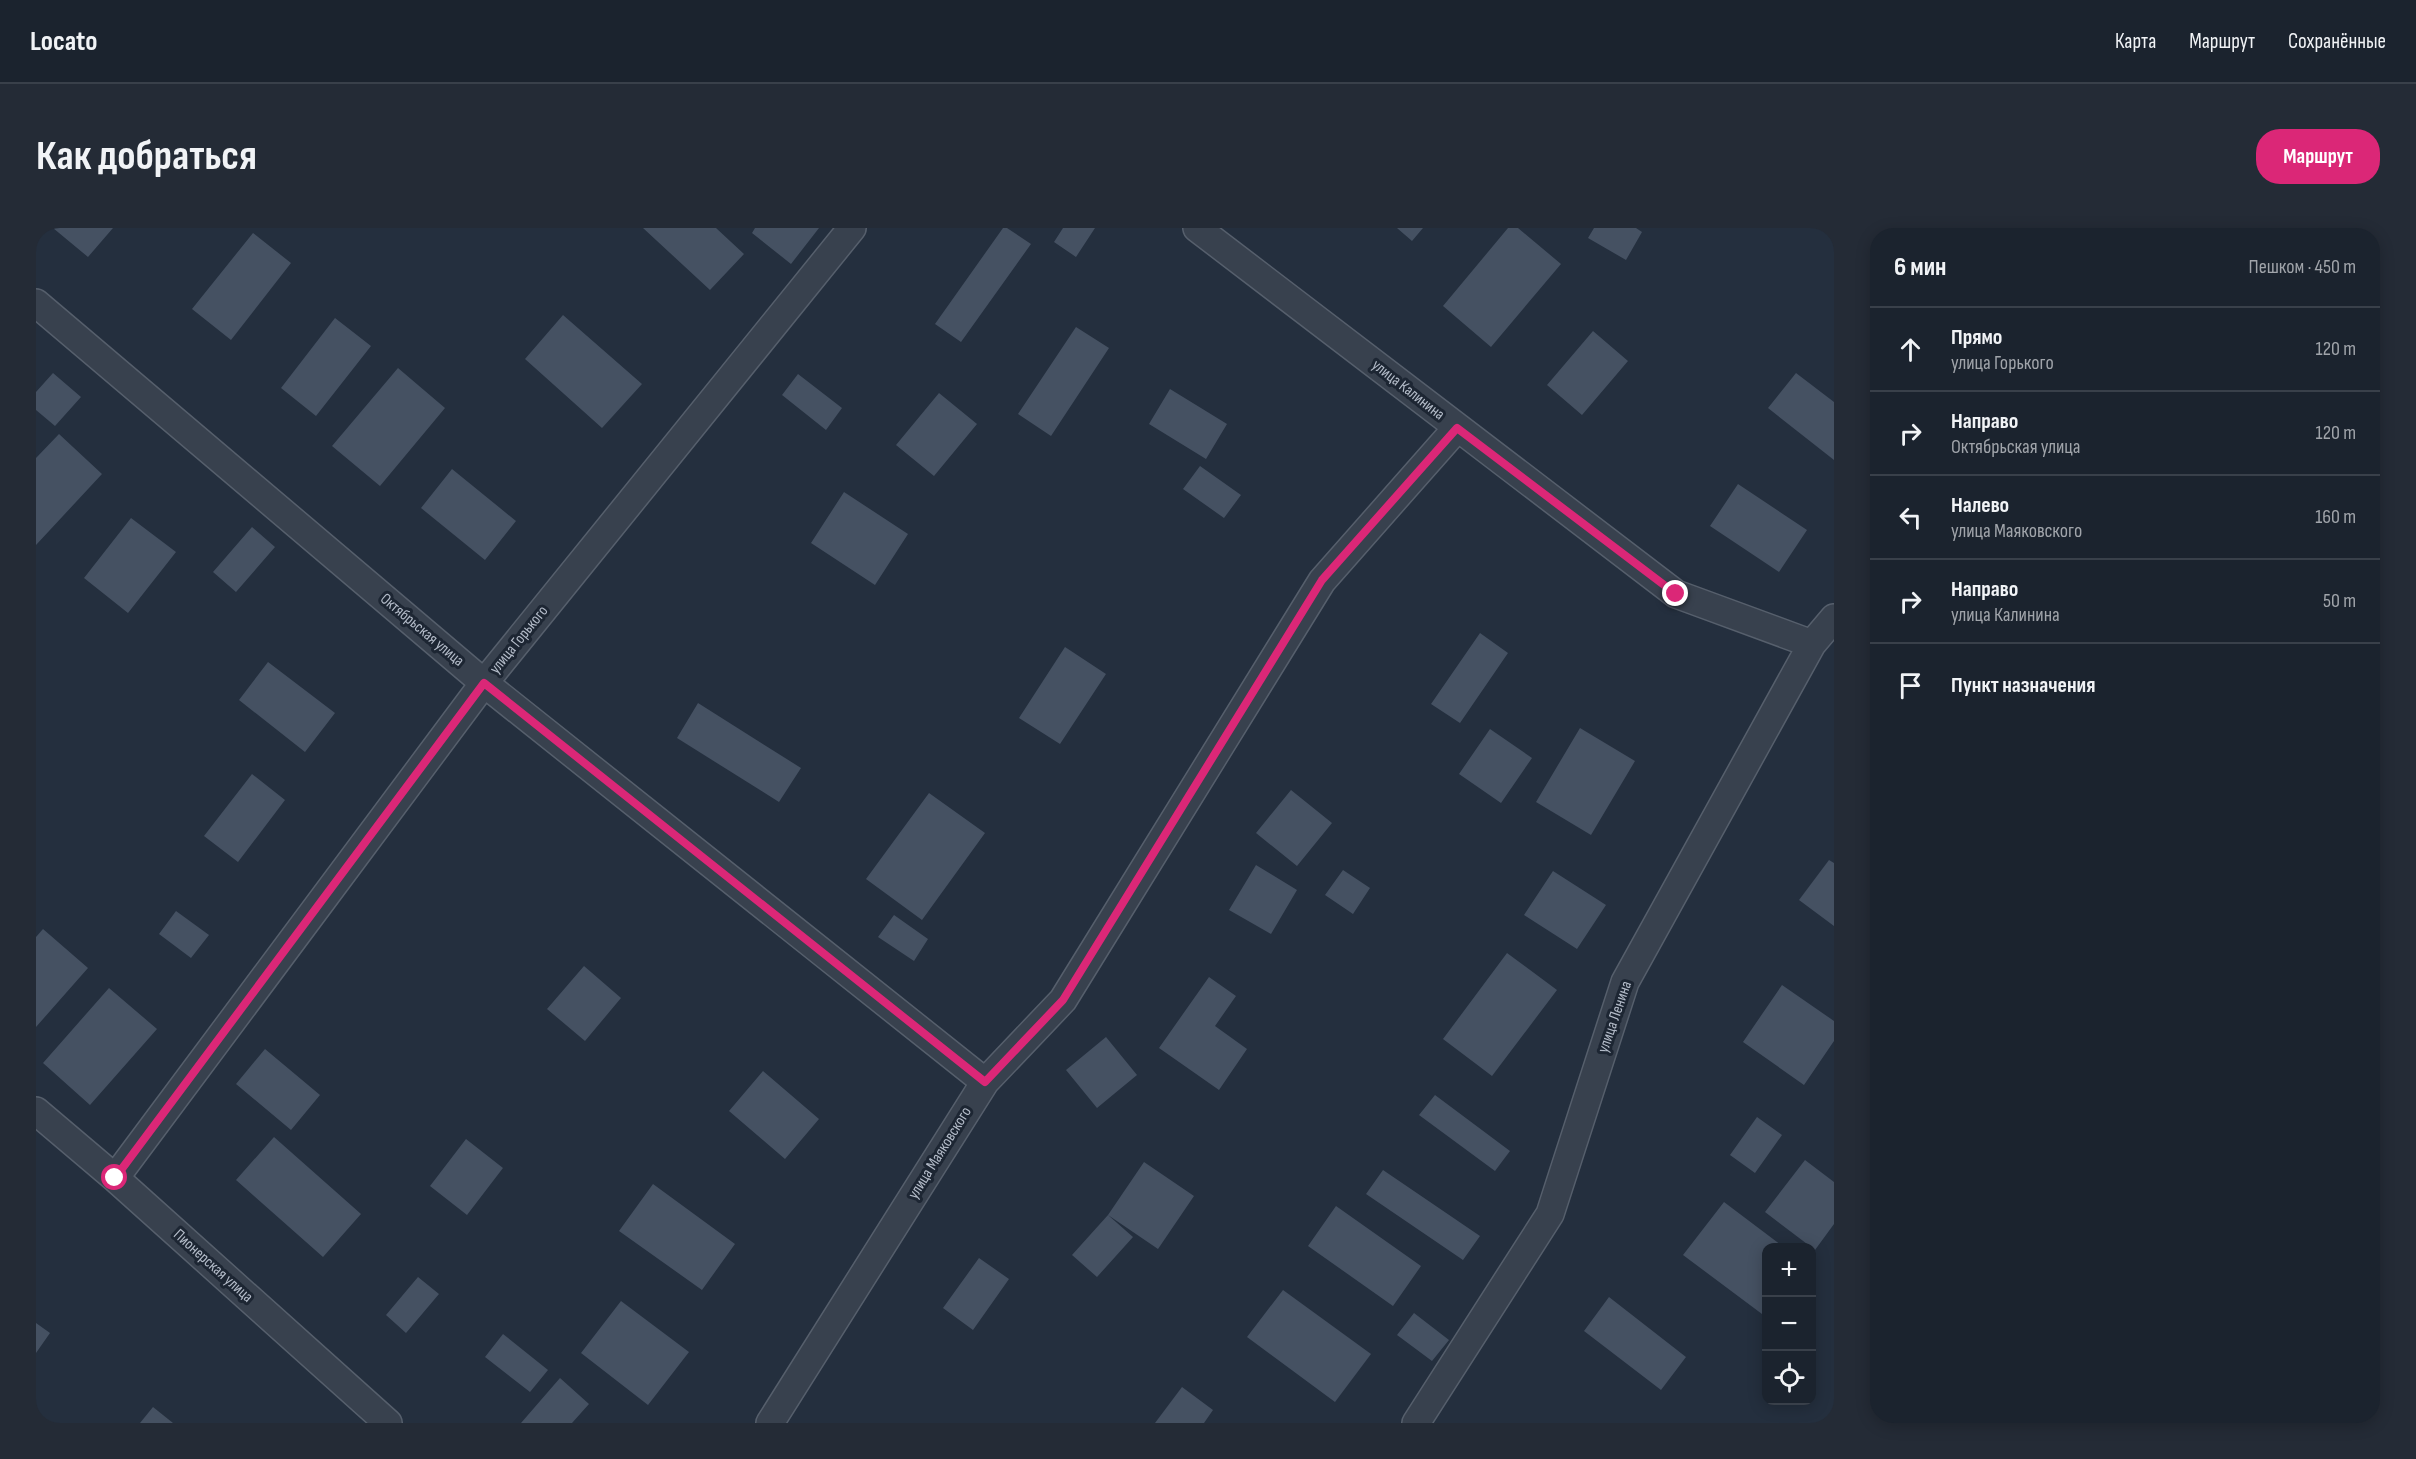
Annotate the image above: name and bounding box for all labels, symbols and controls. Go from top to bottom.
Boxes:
text: Locato [30,25,97,58]
text: Карта [2115,29,2156,54]
text: Маршрут [2189,29,2255,54]
text: Сохранённые [2288,29,2386,54]
button: Маршрут [2256,129,2380,184]
text: Как добраться [36,131,257,182]
text: 6 мин [1894,252,1946,283]
text: Пешком · 450 m [2249,255,2356,279]
text: Прямо [1951,324,2002,351]
icon: ahead [1894,333,1927,366]
text: 120 m [2316,337,2356,361]
text: улица Горького [1951,351,2054,375]
street label: улица Калинина [1368,356,1448,424]
text: Направо [1951,408,2018,435]
icon: right [1894,417,1927,450]
text: 120 m [2316,421,2356,445]
text: Октябрьская улица [1951,435,2080,459]
text: Налево [1951,492,2009,519]
icon: left [1894,501,1927,534]
text: 160 m [2315,505,2356,529]
text: улица Маяковского [1951,519,2082,543]
text: Направо [1951,576,2018,603]
route end [1662,580,1688,606]
icon: right [1894,585,1927,618]
street label: Октябрьская улица [376,589,468,671]
text: 50 m [2323,589,2356,613]
street label: улица Горького [486,602,552,678]
text: улица Калинина [1951,603,2060,627]
icon: arrive [1894,669,1927,702]
text: Пункт назначения [1951,672,2095,699]
street label: улица Ленина [1594,979,1636,1055]
street label: улица Маяковского [904,1103,976,1203]
route start [101,1164,127,1190]
street label: Пионерская улица [169,1225,257,1307]
map controls [1762,1243,1816,1405]
button: + [1762,1243,1816,1297]
button: − [1762,1297,1816,1351]
button: locate [1762,1351,1816,1405]

